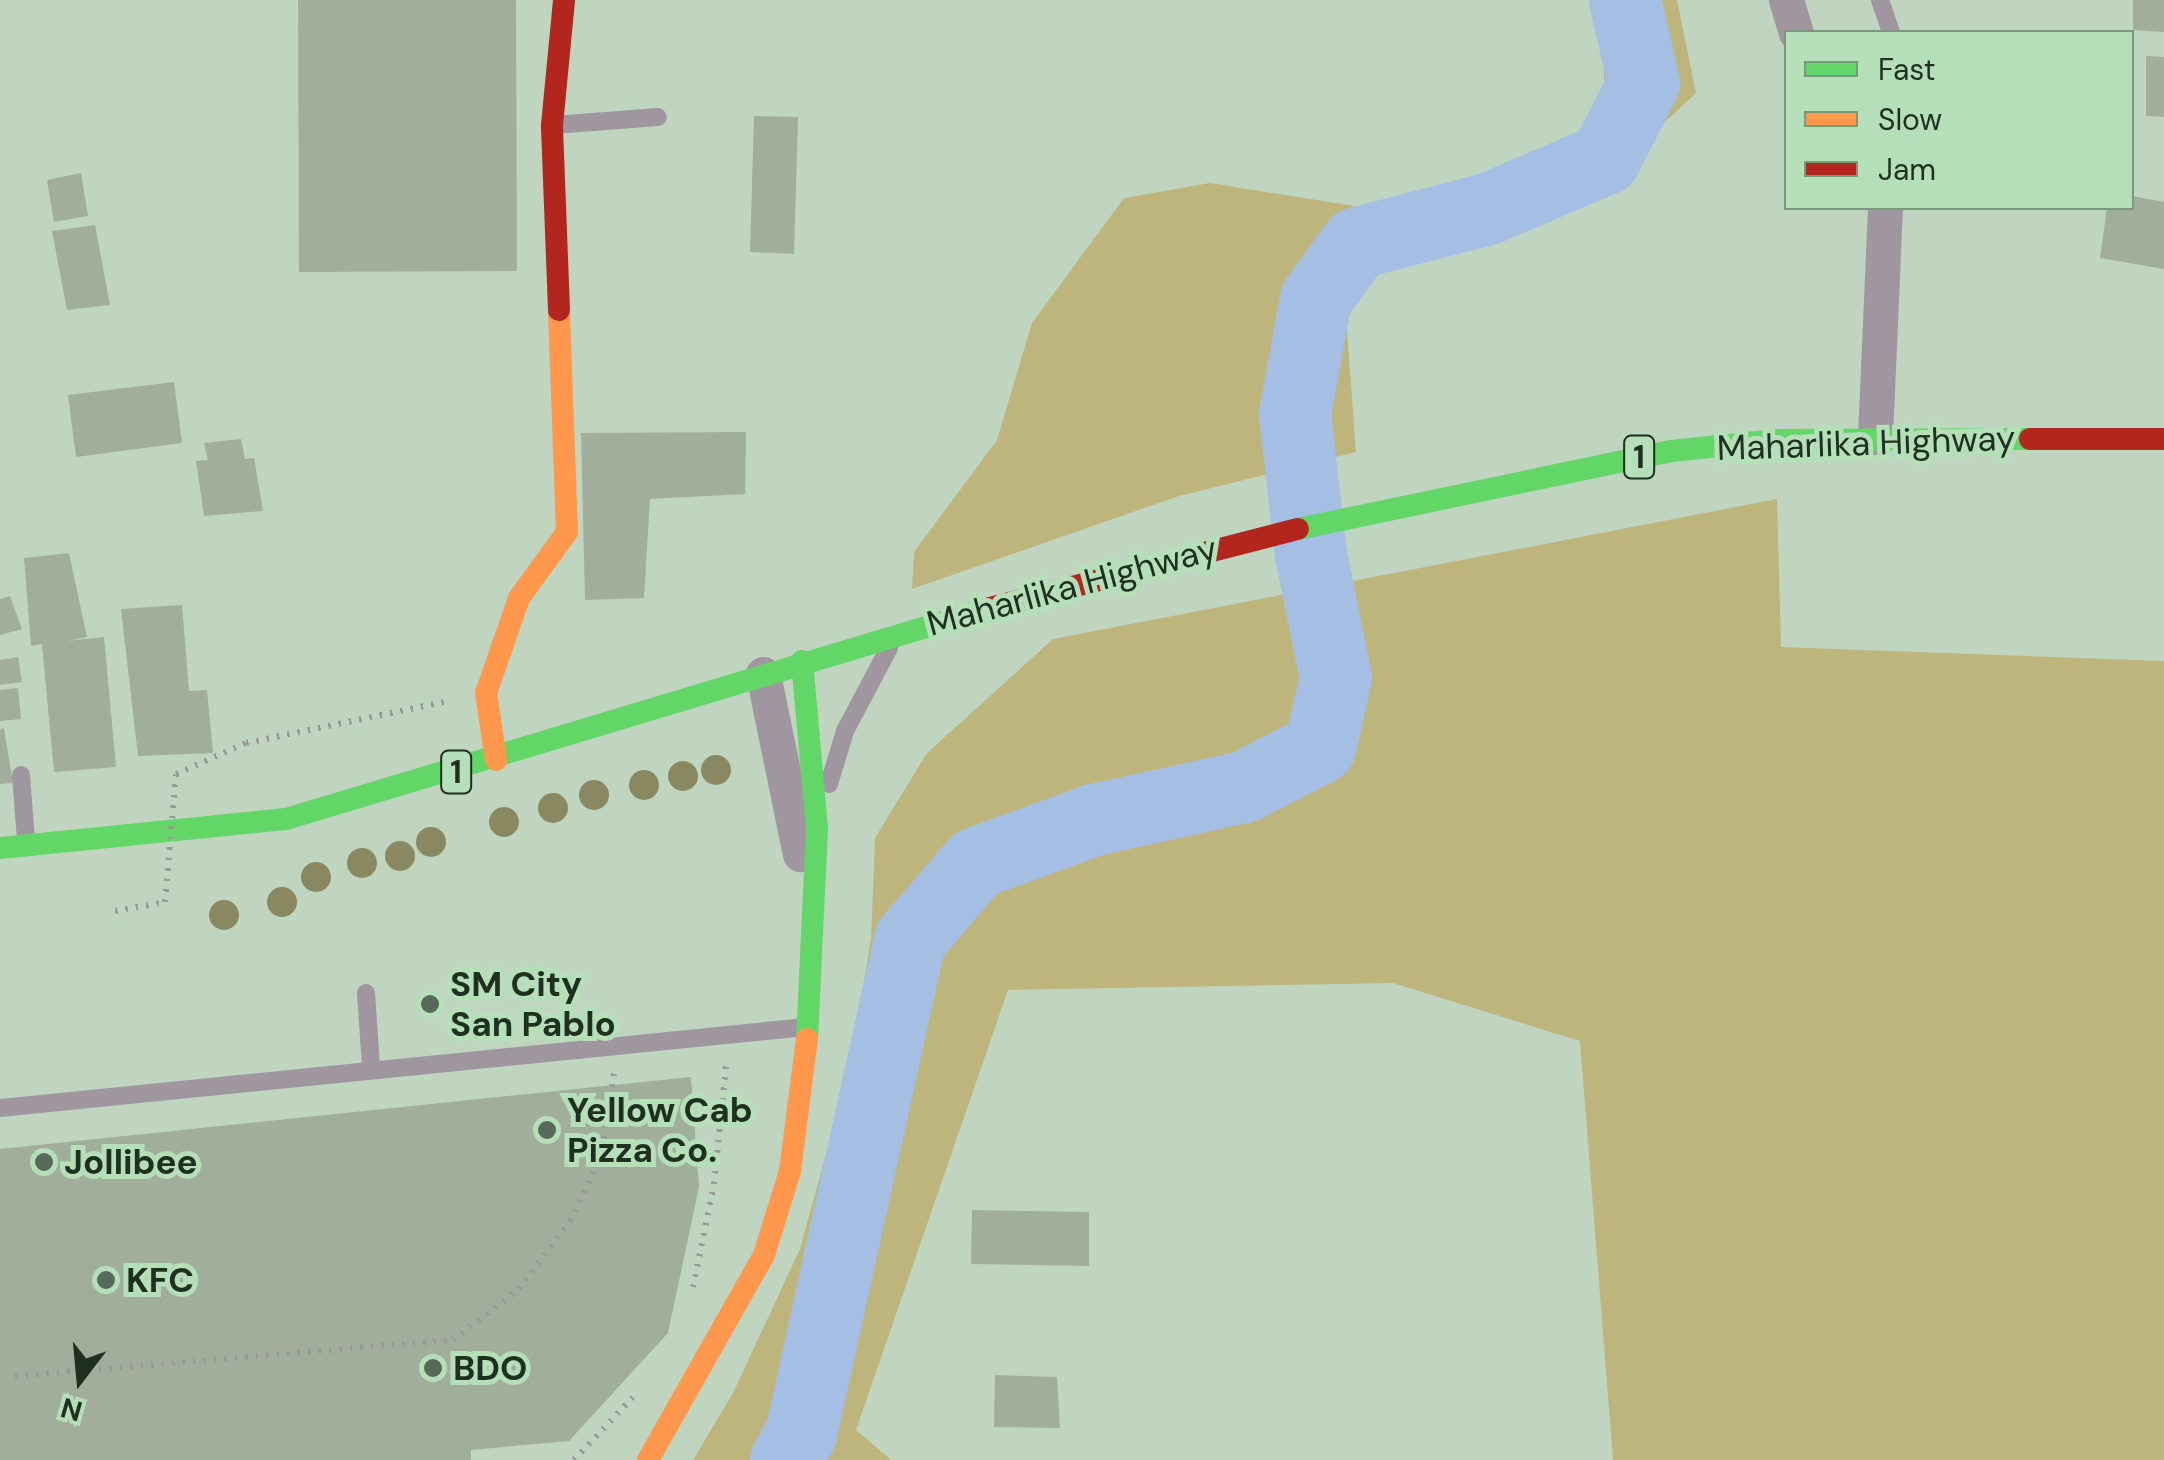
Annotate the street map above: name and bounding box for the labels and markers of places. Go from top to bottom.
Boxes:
place label: SM City San Pablo [450,963,616,1045]
marker: SM City San Pablo [419,993,441,1015]
place label: Yellow Cab Pizza Co. [567,1089,753,1171]
marker: Yellow Cab Pizza Co. [536,1119,558,1141]
place label: Jollibee [64,1141,198,1183]
marker: Jollibee [33,1151,55,1173]
place label: KFC [126,1259,194,1301]
marker: KFC [95,1269,117,1291]
place label: BDO [453,1347,528,1389]
marker: BDO [422,1357,444,1379]

